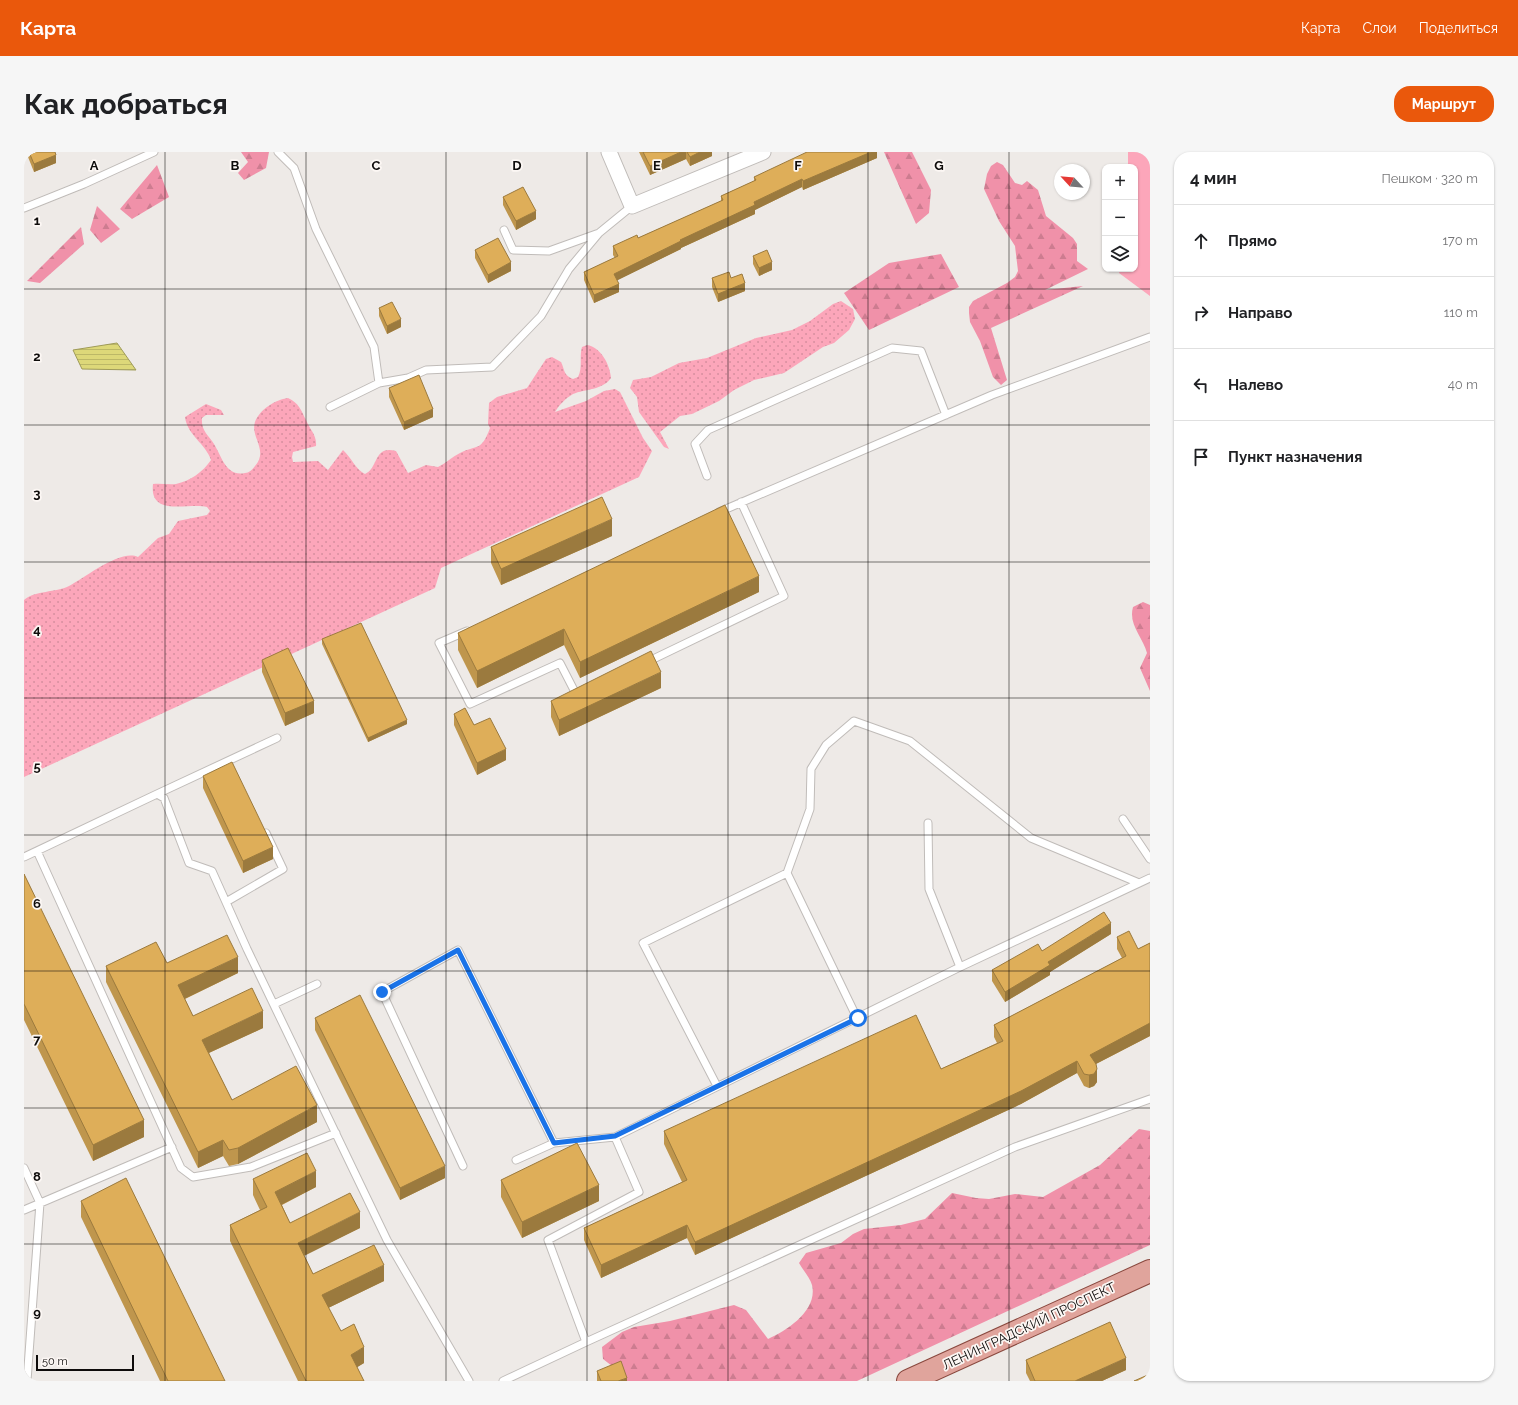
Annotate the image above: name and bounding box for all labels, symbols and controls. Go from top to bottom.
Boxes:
text: Карта [20,17,76,39]
text: Карта [1301,20,1340,36]
text: Слои [1362,20,1397,36]
text: Поделиться [1419,20,1498,36]
button: Маршрут [1394,86,1494,122]
text: Как добраться [24,88,228,121]
text: A [90,158,99,173]
text: B [231,158,240,173]
text: C [372,158,381,173]
text: D [512,158,522,173]
text: E [653,158,661,173]
text: F [794,158,802,173]
text: G [934,158,944,173]
north arrow [1054,164,1090,200]
map controls [1102,164,1138,272]
button: + [1102,164,1138,200]
text: 4 мин [1190,168,1237,188]
text: Пешком · 320 m [1381,171,1478,186]
button: − [1102,200,1138,236]
text: 1 [34,213,41,228]
icon: ahead [1190,230,1212,252]
text: Прямо [1228,232,1277,250]
text: 170 m [1442,233,1478,248]
button: layers [1102,236,1138,272]
icon: right [1190,302,1212,324]
text: Направо [1228,304,1292,322]
text: 110 m [1444,305,1478,320]
text: 2 [33,349,41,364]
icon: left [1190,374,1212,396]
text: Налево [1228,376,1283,394]
text: 40 m [1448,377,1478,392]
icon: arrive [1190,446,1212,468]
text: Пункт назначения [1228,448,1362,466]
text: 3 [33,486,41,501]
text: 4 [33,622,41,637]
text: 5 [33,759,41,774]
text: 6 [33,896,41,911]
route end [373,983,391,1001]
route start [849,1009,867,1027]
text: 7 [33,1032,41,1047]
text: 8 [33,1169,41,1184]
street label: ЛЕНИНГРАДСКИЙ ПРОСПЕКТ [940,1279,1118,1373]
text: 9 [33,1305,41,1320]
scale bar [36,1353,134,1372]
text: 50 m [42,1355,68,1368]

